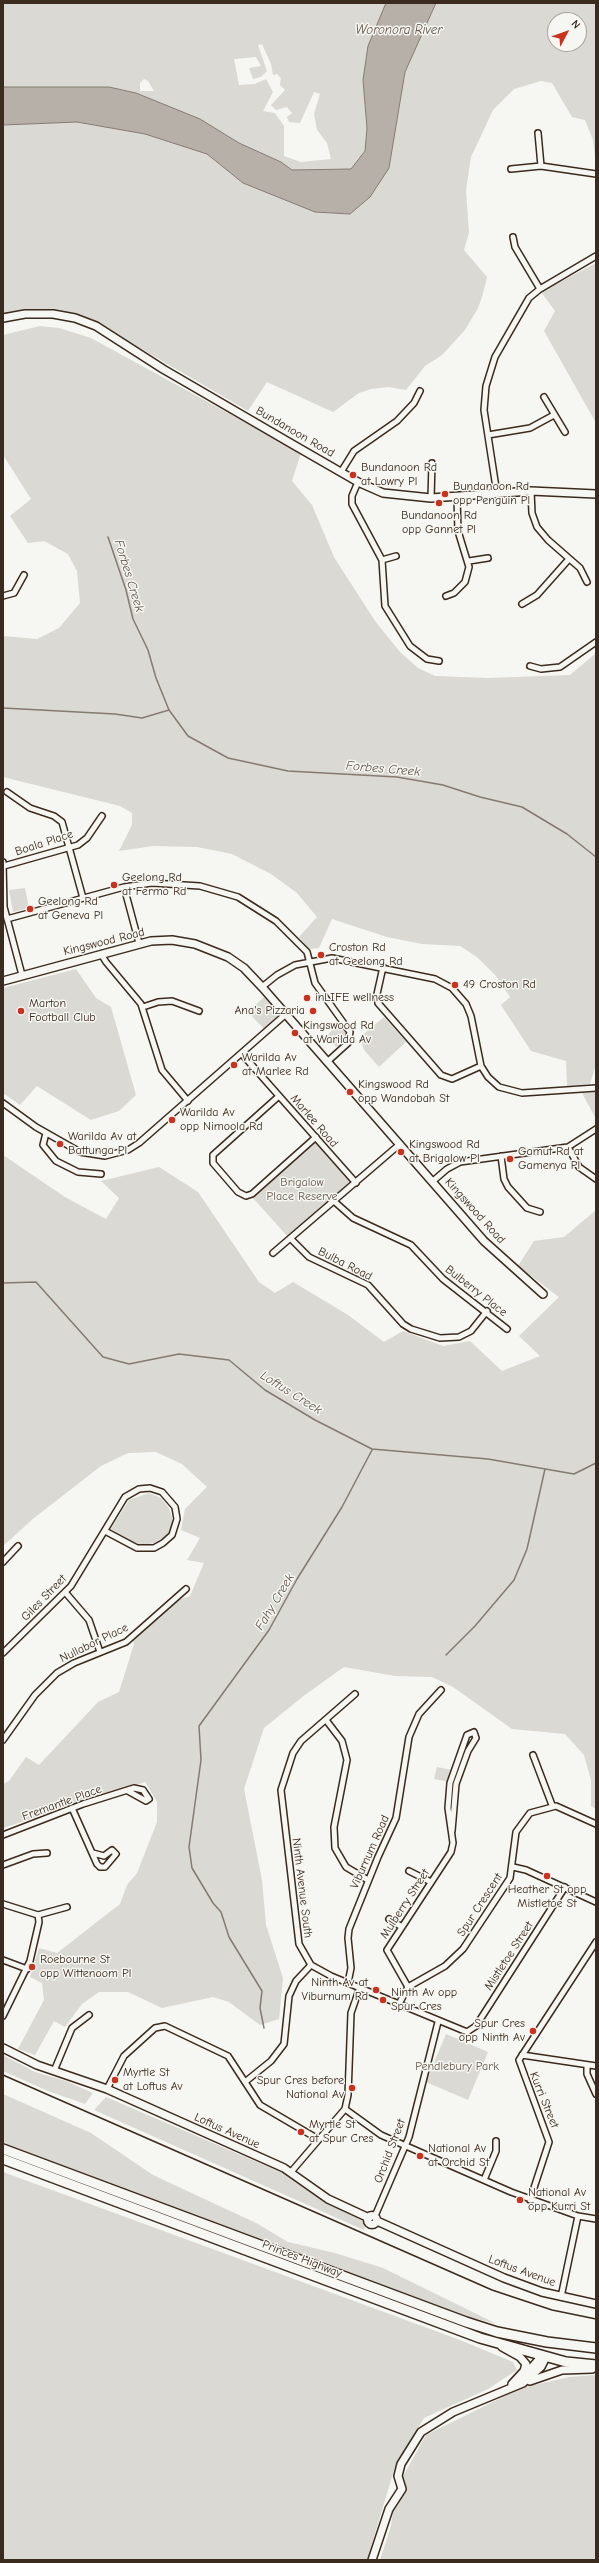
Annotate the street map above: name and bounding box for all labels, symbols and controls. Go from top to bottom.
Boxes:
north arrow [547,12,587,52]
text: N [568,17,583,31]
water label: Woronora River [356,22,442,38]
street label: Bundanoon Road [253,404,337,460]
place label: Bundanoon Rd at Lowry Pl [361,461,437,489]
marker: Bundanoon Rd at Lowry Pl [348,470,358,480]
place label: Bundanoon Rd opp Penguin Pl [453,480,530,508]
marker: Bundanoon Rd opp Penguin Pl [440,489,450,499]
marker: Bundanoon Rd opp Gannet Pl [434,498,444,508]
place label: Bundanoon Rd opp Gannet Pl [401,509,477,537]
water label: Forbes Creek [111,538,147,614]
water label: Forbes Creek [345,758,421,780]
street label: Boala Place [13,827,75,859]
place label: Geelong Rd at Fermo Rd [122,871,186,899]
marker: Geelong Rd at Fermo Rd [109,880,119,890]
place label: Geelong Rd at Geneva Pl [38,895,103,923]
marker: Geelong Rd at Geneva Pl [25,904,35,914]
street label: Kingswood Road [62,925,146,959]
place label: Croston Rd at Geelong Rd [329,941,403,969]
marker: Croston Rd at Geelong Rd [316,950,326,960]
place label: 49 Croston Rd [463,978,536,992]
marker: 49 Croston Rd [450,980,460,990]
place label: inLIFE wellness [315,991,394,1005]
marker: inLIFE wellness [302,993,312,1003]
place label: Marton Football Club [29,997,96,1025]
place label: Ana's Pizzaria [234,1004,305,1018]
marker: Marton Football Club [16,1006,26,1016]
marker: Ana's Pizzaria [308,1006,318,1016]
place label: Kingswood Rd at Warilda Av [303,1019,374,1047]
marker: Kingswood Rd at Warilda Av [290,1028,300,1038]
place label: Warilda Av at Marlee Rd [242,1051,309,1079]
marker: Warilda Av at Marlee Rd [229,1060,239,1070]
place label: Kingswood Rd opp Wandobah St [358,1078,449,1106]
marker: Kingswood Rd opp Wandobah St [345,1087,355,1097]
street label: Marlee Road [287,1092,341,1150]
place label: Warilda Av opp Nimoola Rd [180,1106,263,1134]
marker: Warilda Av opp Nimoola Rd [167,1115,177,1125]
place label: Warilda Av at Battunga Pl [68,1130,136,1158]
place label: Kingswood Rd at Brigalow Pl [409,1138,480,1166]
marker: Warilda Av at Battunga Pl [55,1139,65,1149]
place label: Gamut Rd at Gamenya Pl [518,1145,583,1173]
marker: Kingswood Rd at Brigalow Pl [396,1147,406,1157]
marker: Gamut Rd at Gamenya Pl [505,1154,515,1164]
street label: Kingswood Road [442,1175,508,1247]
park label: Brigalow Place Reserve [267,1176,337,1204]
street label: Bulba Road [316,1244,374,1284]
street label: Bulberry Place [442,1262,510,1320]
water label: Loftus Creek [257,1368,325,1418]
water label: Fahy Creek [252,1571,298,1633]
street label: Giles Street [18,1572,70,1624]
street label: Nullabor Place [57,1620,131,1666]
street label: Fremantle Place [20,1782,104,1824]
street label: Viburnum Road [347,1813,393,1891]
street label: Ninth Avenue South [289,1837,315,1939]
street label: Mulberry Street [377,1866,433,1942]
street label: Spur Crescent [454,1871,506,1939]
marker: Heather St opp Mistletoe St [542,1871,552,1881]
place label: Heather St opp Mistletoe St [508,1883,586,1911]
street label: Mistletoe Street [481,1919,537,1993]
place label: Roebourne St opp Wittenoom Pl [40,1953,131,1981]
marker: Roebourne St opp Wittenoom Pl [27,1962,37,1972]
place label: Ninth Av at Viburnum Rd [301,1976,368,2004]
marker: Ninth Av at Viburnum Rd [371,1985,381,1995]
place label: Ninth Av opp Spur Cres [391,1986,457,2014]
marker: Ninth Av opp Spur Cres [378,1995,388,2005]
place label: Spur Cres opp Ninth Av [459,2017,525,2045]
marker: Spur Cres opp Ninth Av [528,2026,538,2036]
park label: Pendlebury Park [415,2060,499,2074]
place label: Myrtle St at Loftus Av [123,2066,183,2094]
street label: Kurri Street [526,2070,562,2130]
place label: Spur Cres before National Av [257,2074,344,2102]
marker: Myrtle St at Loftus Av [110,2075,120,2085]
marker: Spur Cres before National Av [347,2083,357,2093]
street label: Loftus Avenue [192,2110,262,2152]
street label: Orchid Street [371,2117,409,2185]
place label: Myrtle St at Spur Cres [309,2118,373,2146]
marker: Myrtle St at Spur Cres [296,2127,306,2137]
place label: National Av at Orchid St [428,2142,489,2170]
marker: National Av at Orchid St [415,2151,425,2161]
place label: National Av opp Kurri St [528,2186,590,2214]
marker: National Av opp Kurri St [515,2195,525,2205]
street label: Princes Highway [260,2237,344,2281]
street label: Loftus Avenue [486,2252,558,2290]

